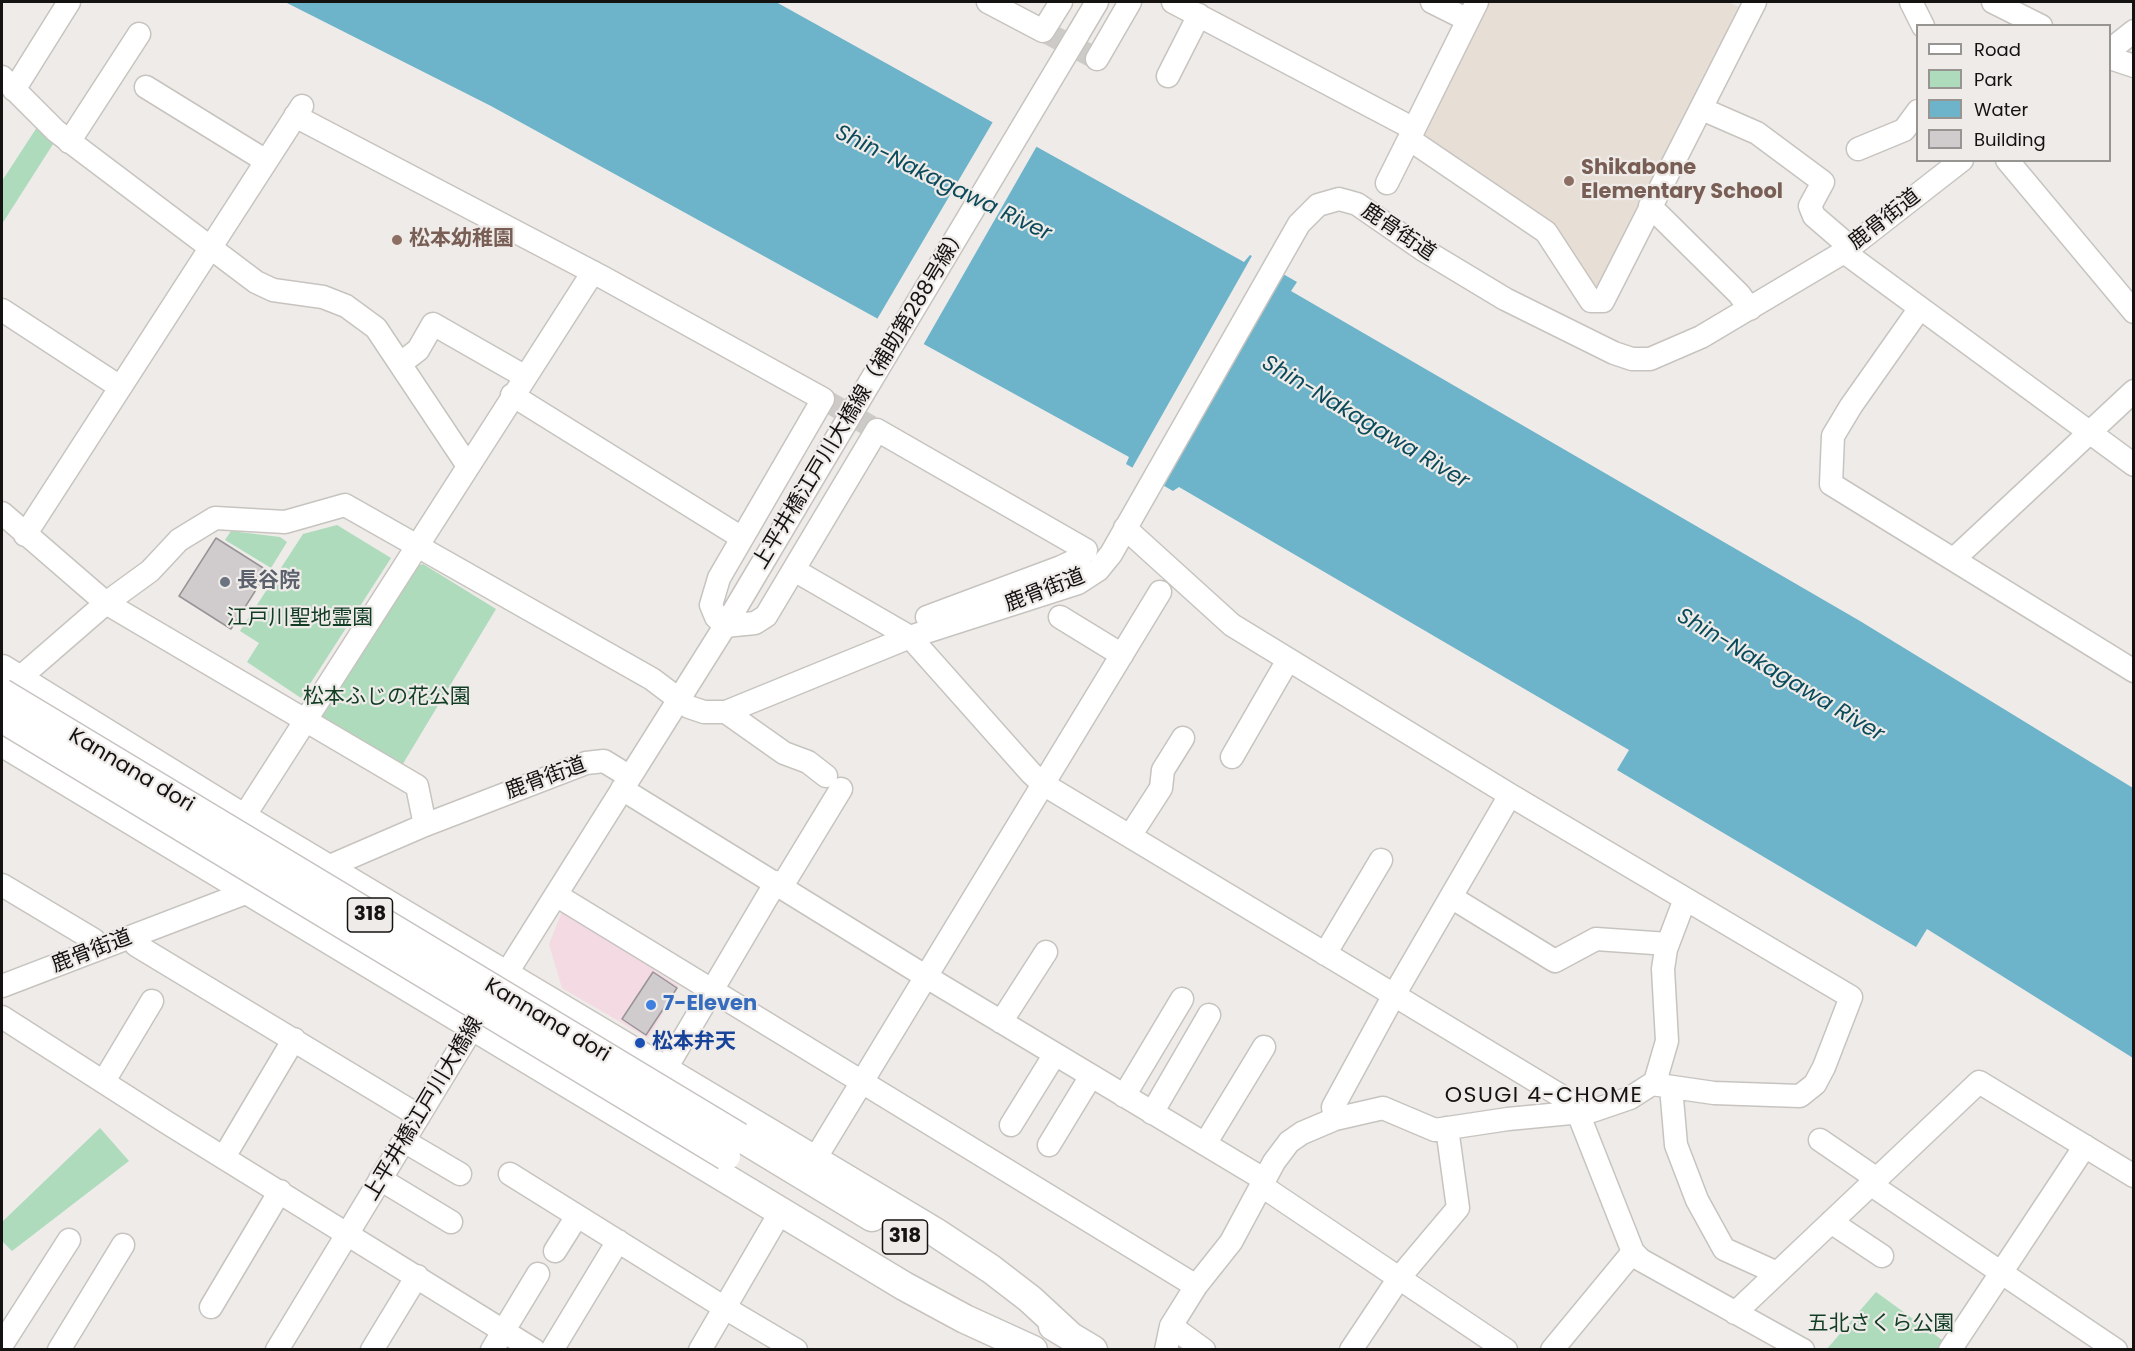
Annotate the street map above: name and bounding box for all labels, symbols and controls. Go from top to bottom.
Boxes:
legend [1916,24,2111,162]
text: Road [1974,37,2021,62]
text: Park [1974,67,2013,92]
text: Water [1974,97,2028,122]
water label: Shin-Nakagawa River [831,120,1055,248]
text: Building [1974,127,2046,152]
place label: Shikabone Elementary School [1581,156,1783,206]
marker: Shikabone Elementary School [1562,174,1576,188]
street label: 鹿骨街道 [1844,184,1926,256]
street label: 鹿骨街道 [1356,199,1440,267]
street label: 上平井橋江戸川大橋線（補助第288号線） [748,222,974,574]
place label: 松本幼稚園 [409,227,514,253]
marker: 松本幼稚園 [390,233,404,247]
water label: Shin-Nakagawa River [1257,351,1473,495]
street label: 鹿骨街道 [1001,564,1089,618]
place label: 長谷院 [237,569,300,595]
marker: 長谷院 [218,575,232,589]
water label: Shin-Nakagawa River [1672,604,1888,748]
park label: 江戸川聖地霊園 [227,606,373,632]
park label: 松本ふじの花公園 [303,685,471,711]
street label: Kannana dori [64,724,198,818]
street label: 鹿骨街道 [502,753,590,805]
road number: 318 [348,898,392,932]
street label: 鹿骨街道 [48,925,136,979]
street label: Kannana dori [480,974,614,1068]
place label: 7-Eleven [663,992,757,1018]
marker: 7-Eleven [644,998,658,1012]
street label: 上平井橋江戸川大橋線 [359,1013,489,1205]
place label: 松本弁天 [652,1030,736,1056]
marker: 松本弁天 [633,1036,647,1050]
district label: OSUGI 4-CHOME [1445,1083,1643,1109]
road number: 318 [882,1220,928,1254]
park label: 五北さくら公園 [1808,1312,1954,1338]

